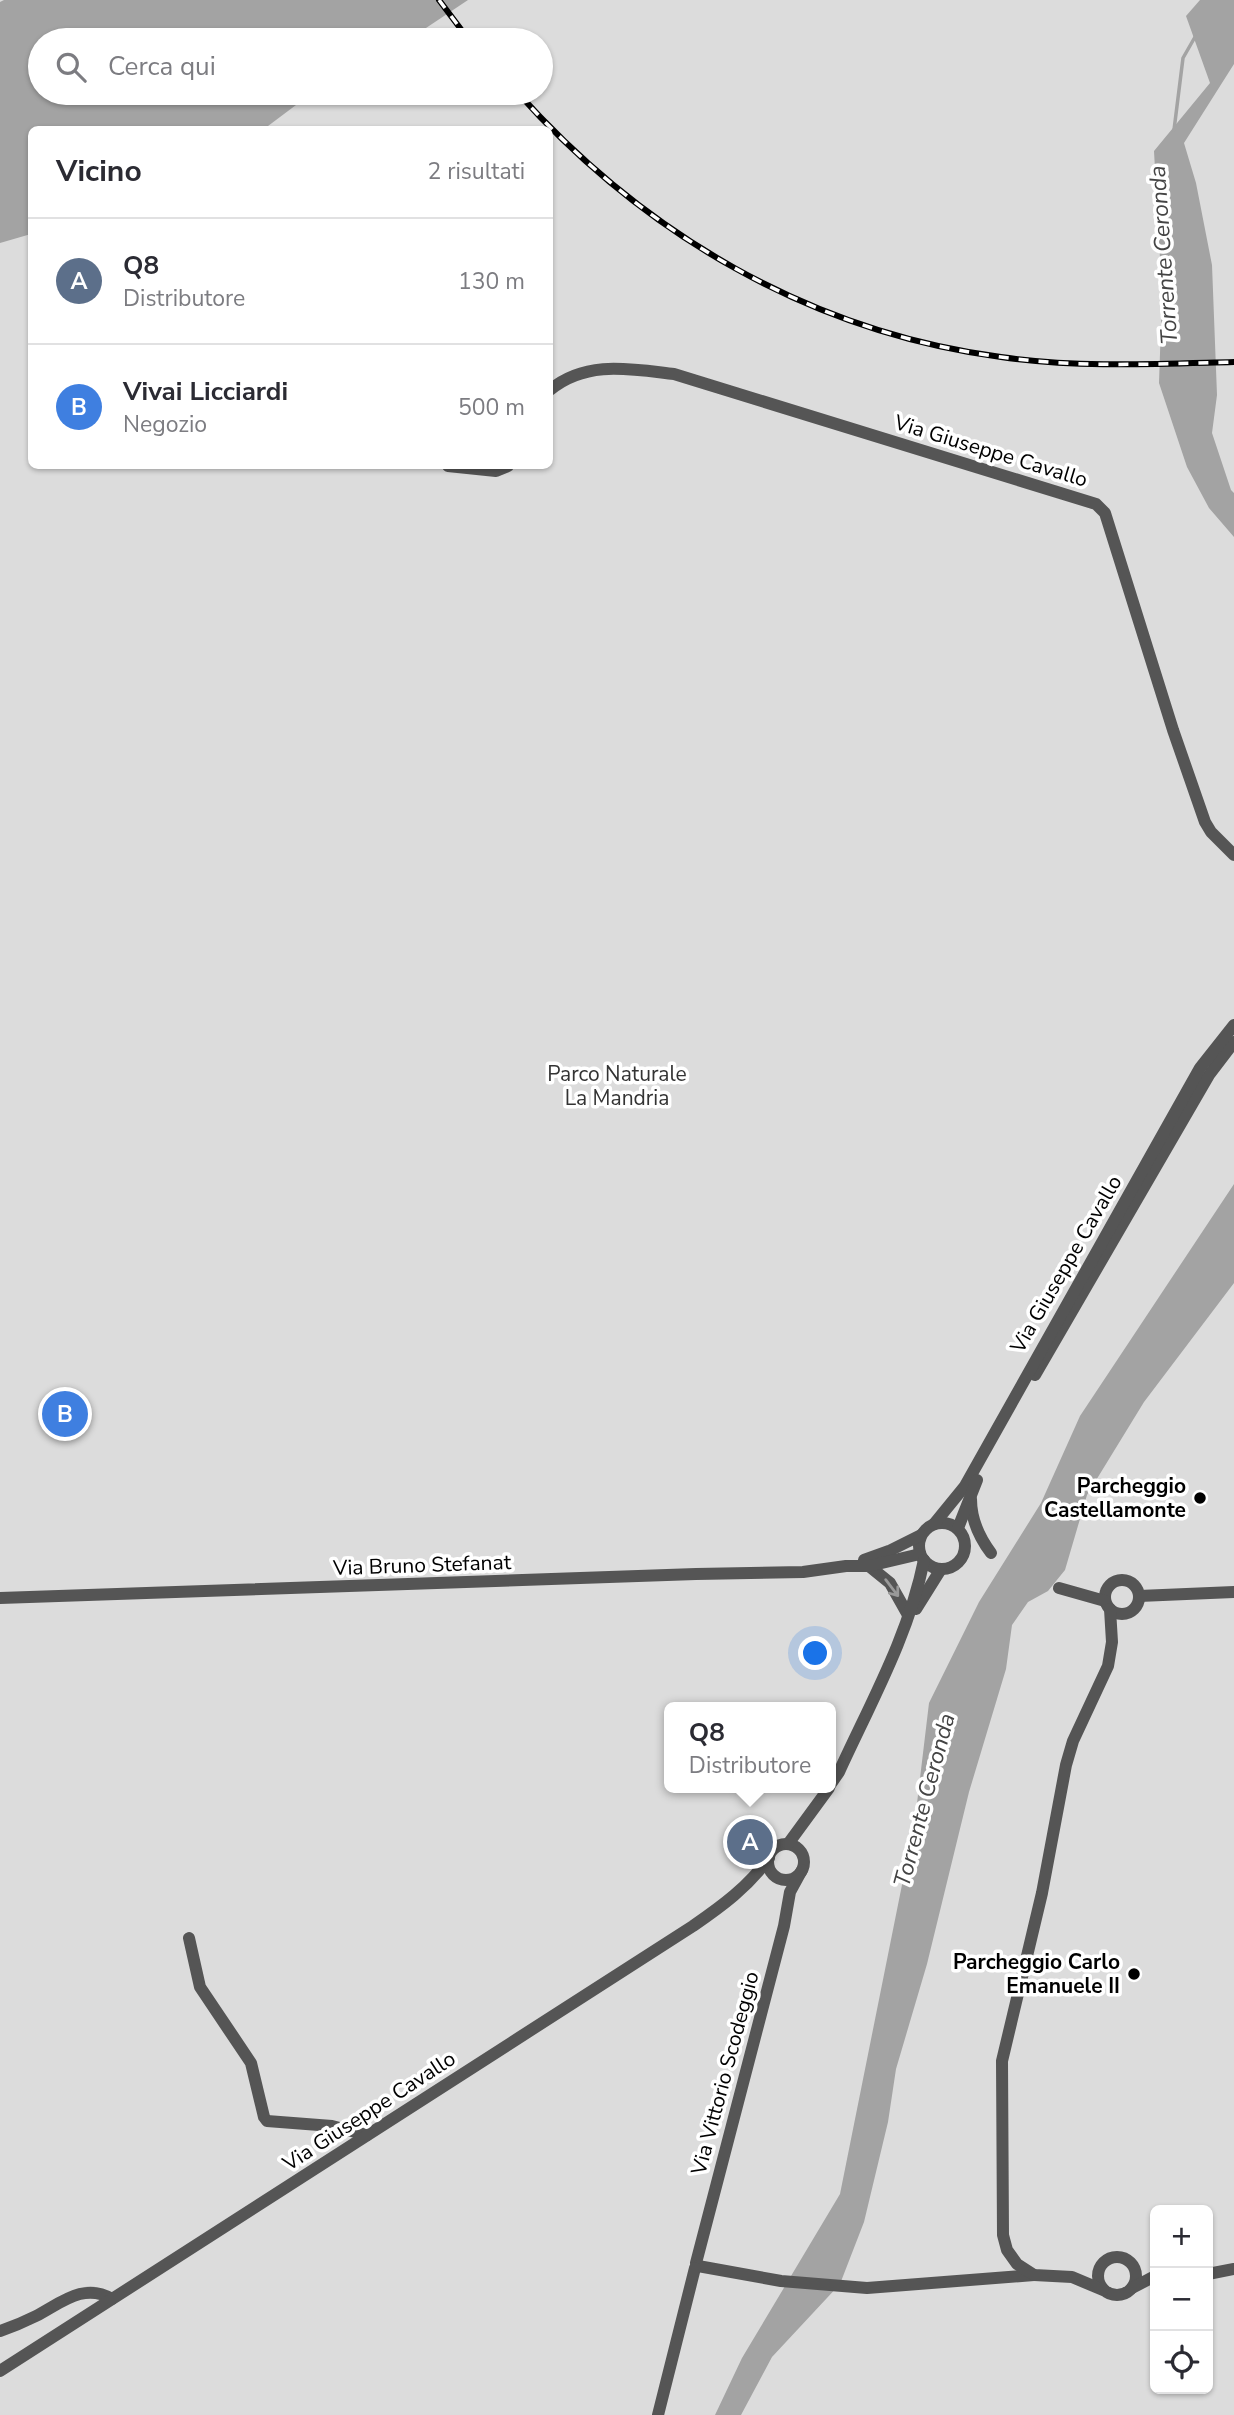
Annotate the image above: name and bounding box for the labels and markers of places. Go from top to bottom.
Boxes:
pin: B [42,1388,88,1440]
place label: Parcheggio Castellamonte [1044,1472,1186,1524]
marker: Parcheggio Castellamonte [1192,1490,1208,1506]
pin: A [727,1816,773,1868]
place label: Parcheggio Carlo Emanuele II [953,1948,1120,2000]
marker: Parcheggio Carlo Emanuele II [1126,1966,1142,1982]

